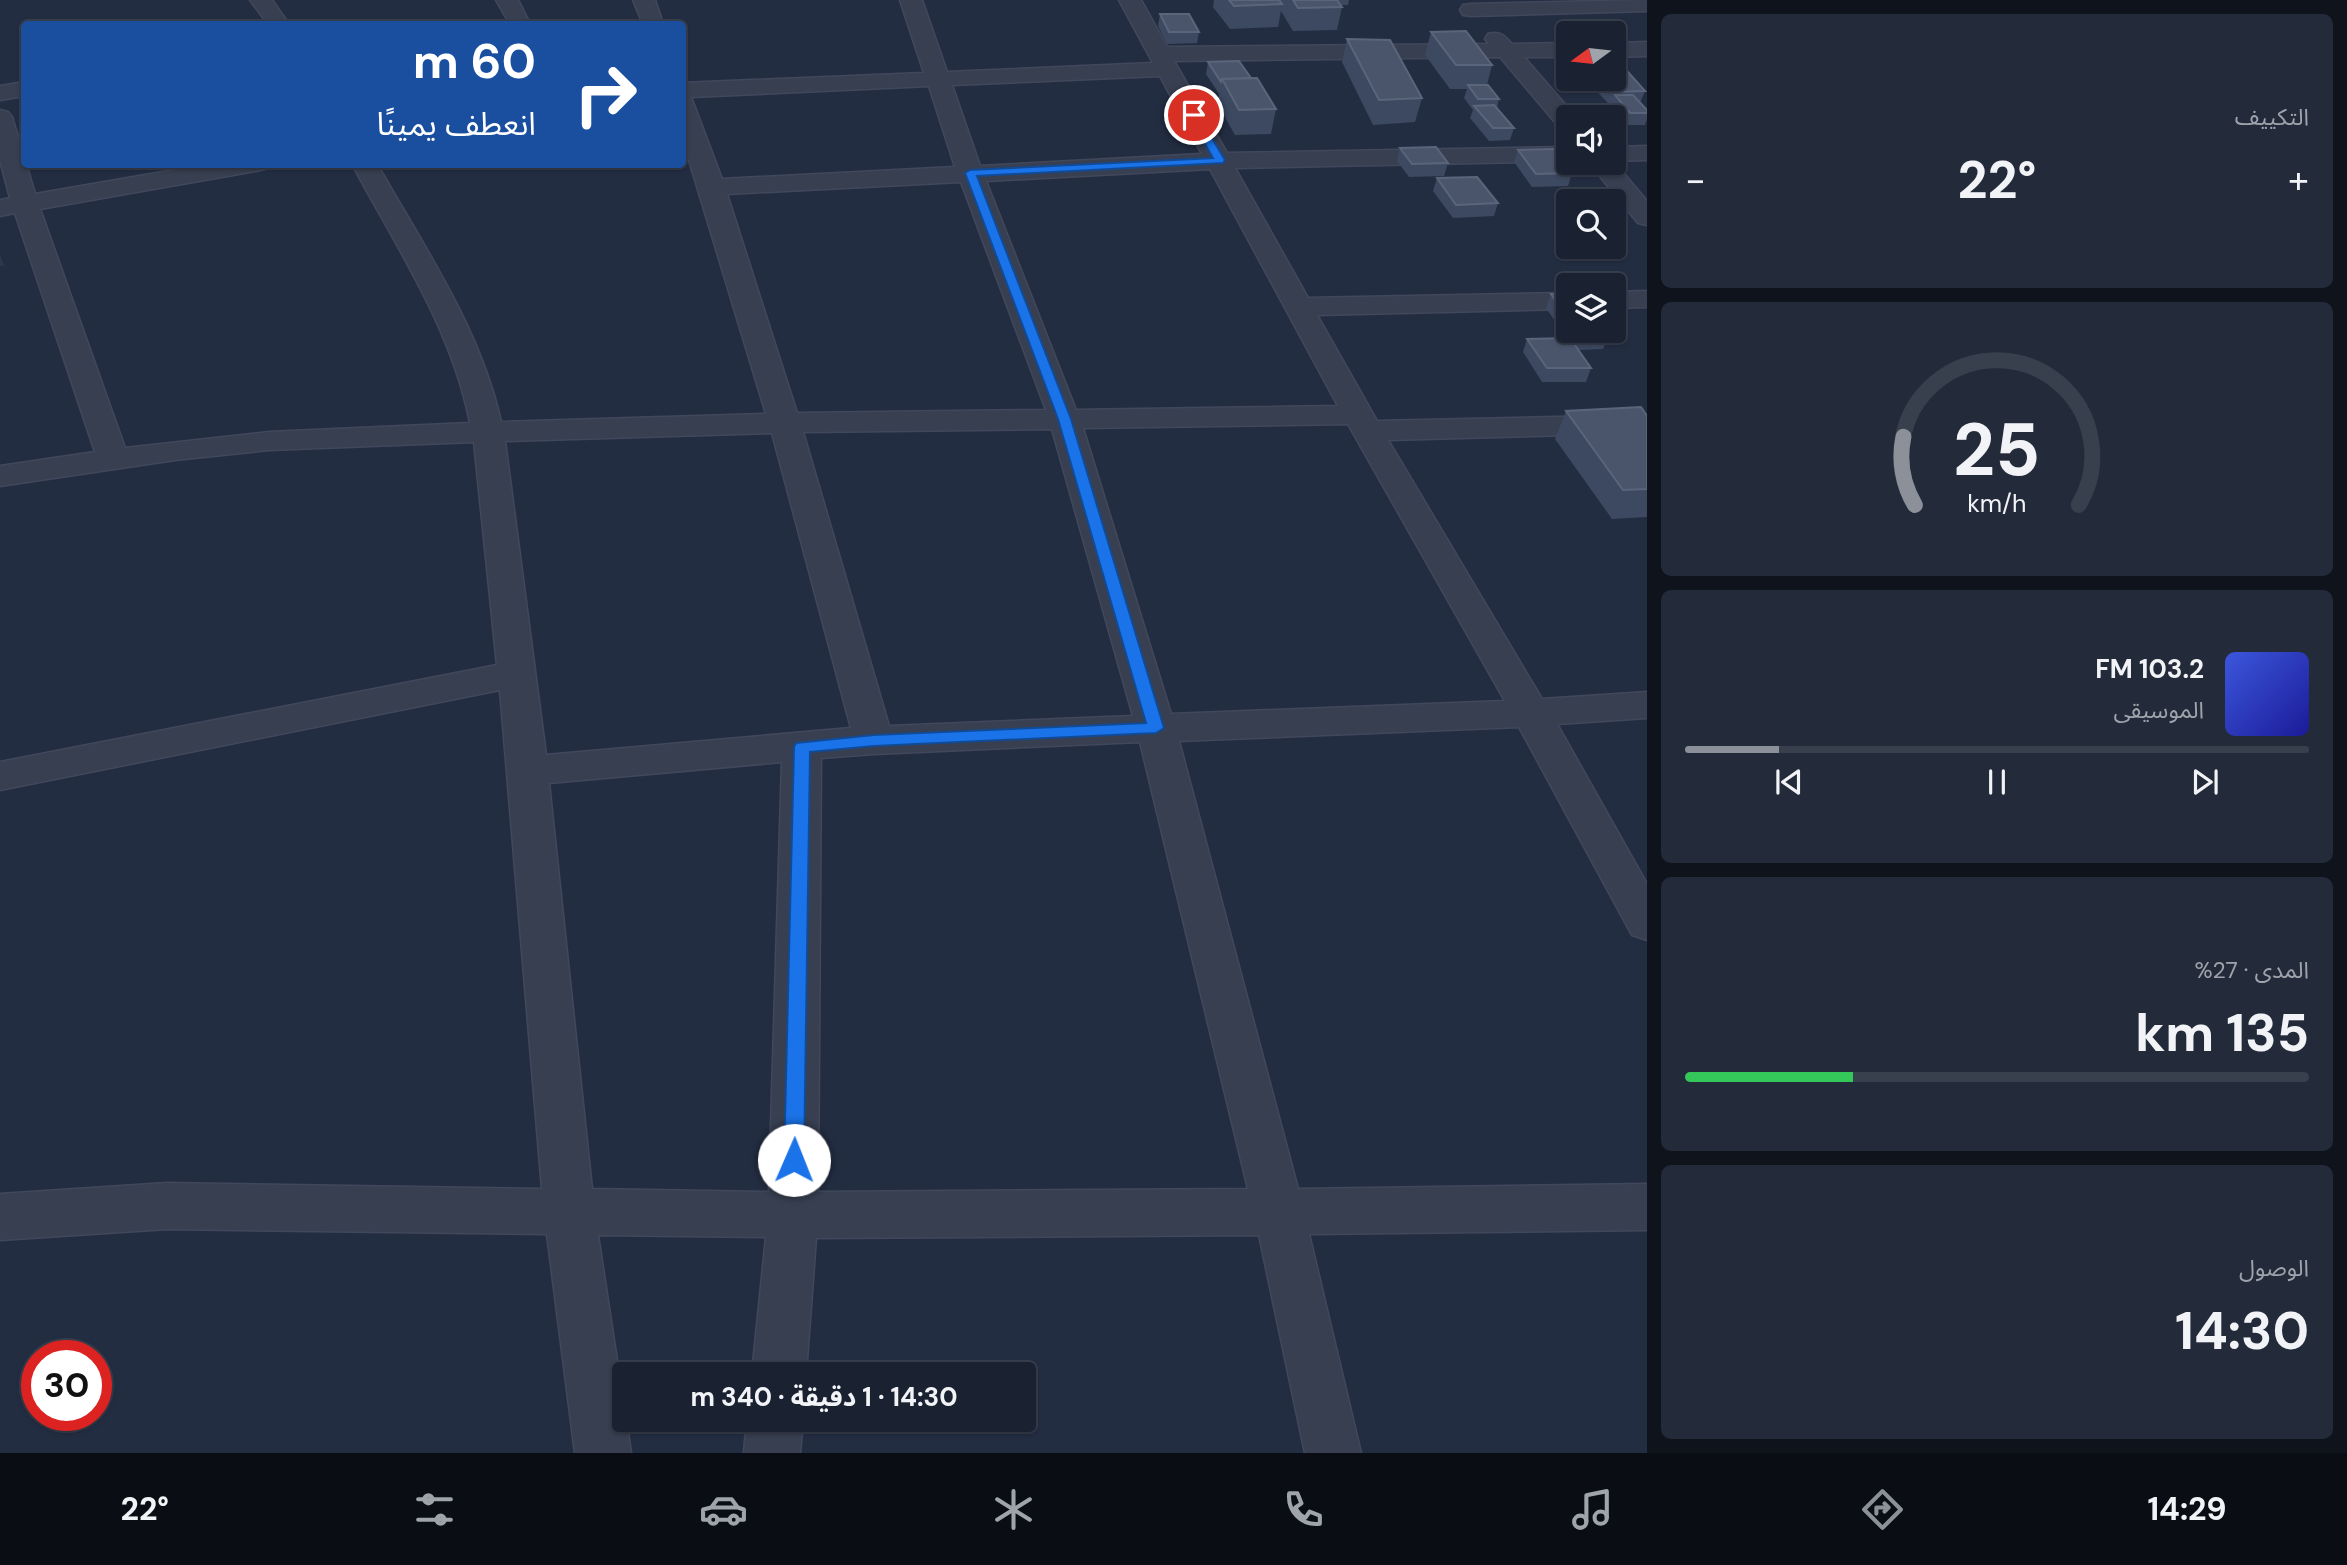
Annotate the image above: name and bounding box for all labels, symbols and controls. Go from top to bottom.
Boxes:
north arrow [1556,21,1626,91]
map controls [1556,21,1626,343]
text: 60 m [413,29,536,93]
icon: right [560,49,651,140]
pin [1164,85,1224,145]
icon: arrive [1175,96,1213,134]
text: التكييف [2235,102,2309,132]
text: انعطف يمينًا [376,103,536,145]
button: sound [1556,105,1626,175]
text: 22° [1958,146,2036,214]
text: − [1685,155,1706,205]
text: + [2288,155,2309,205]
button: search [1556,189,1626,259]
button: layers [1556,273,1626,343]
text: 25 [1953,403,2041,498]
text: km/h [1967,486,2027,519]
text: 103.2 FM [2095,652,2204,686]
text: الموسيقى [2113,695,2204,725]
icon: previous [1770,763,1808,801]
icon: pause [1978,763,2016,801]
icon: next [2186,763,2224,801]
text: المدى · 27% [2195,955,2309,985]
text: 135 km [2135,999,2309,1067]
position arrow [757,1123,831,1197]
text: الوصول [2239,1253,2309,1283]
text: 14:30 [2175,1297,2309,1365]
speed limit sign: 30 [21,1340,112,1431]
text: 14:30 · 1 دقيقة · 340 m [691,1380,958,1414]
icon: filters [410,1485,459,1534]
icon: car [699,1485,748,1534]
icon: climate [989,1485,1038,1534]
icon: phone [1279,1485,1328,1534]
icon: music [1568,1485,1617,1534]
icon: directions [1858,1485,1907,1534]
text: 22° [120,1488,169,1530]
text: 14:29 [2147,1488,2227,1530]

